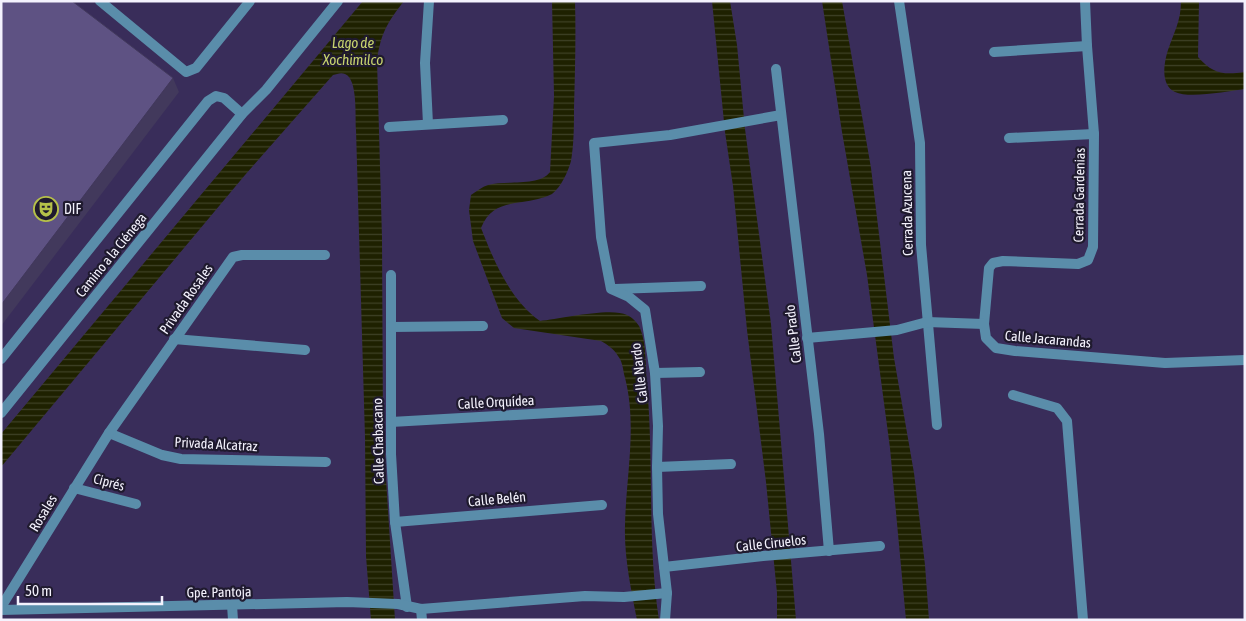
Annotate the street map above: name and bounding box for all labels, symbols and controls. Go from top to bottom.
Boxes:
water label: Lago de Xochimilco [322,34,383,68]
street label: Cerrada Gardenias [1070,147,1088,242]
street label: Cerrada Azucena [898,170,916,256]
theatre icon: DIF [33,196,59,222]
place label: DIF [64,201,81,217]
street label: Camino a la Ciénega [72,210,150,300]
street label: Privada Rosales [156,261,216,337]
street label: Calle Prado [781,304,805,364]
street label: Calle Jacarandas [1004,327,1092,351]
street label: Calle Nardo [627,342,651,404]
street label: Calle Orquídea [457,392,535,412]
street label: Calle Chabacano [369,398,387,484]
street label: Privada Alcatraz [174,434,258,454]
street label: Ciprés [92,470,126,494]
street label: Calle Belén [467,488,527,510]
street label: Rosales [26,492,60,534]
street label: Calle Ciruelos [735,531,807,555]
scale bar [18,574,161,606]
text: 50 m [25,582,52,599]
street label: Gpe. Pantoja [186,583,252,601]

